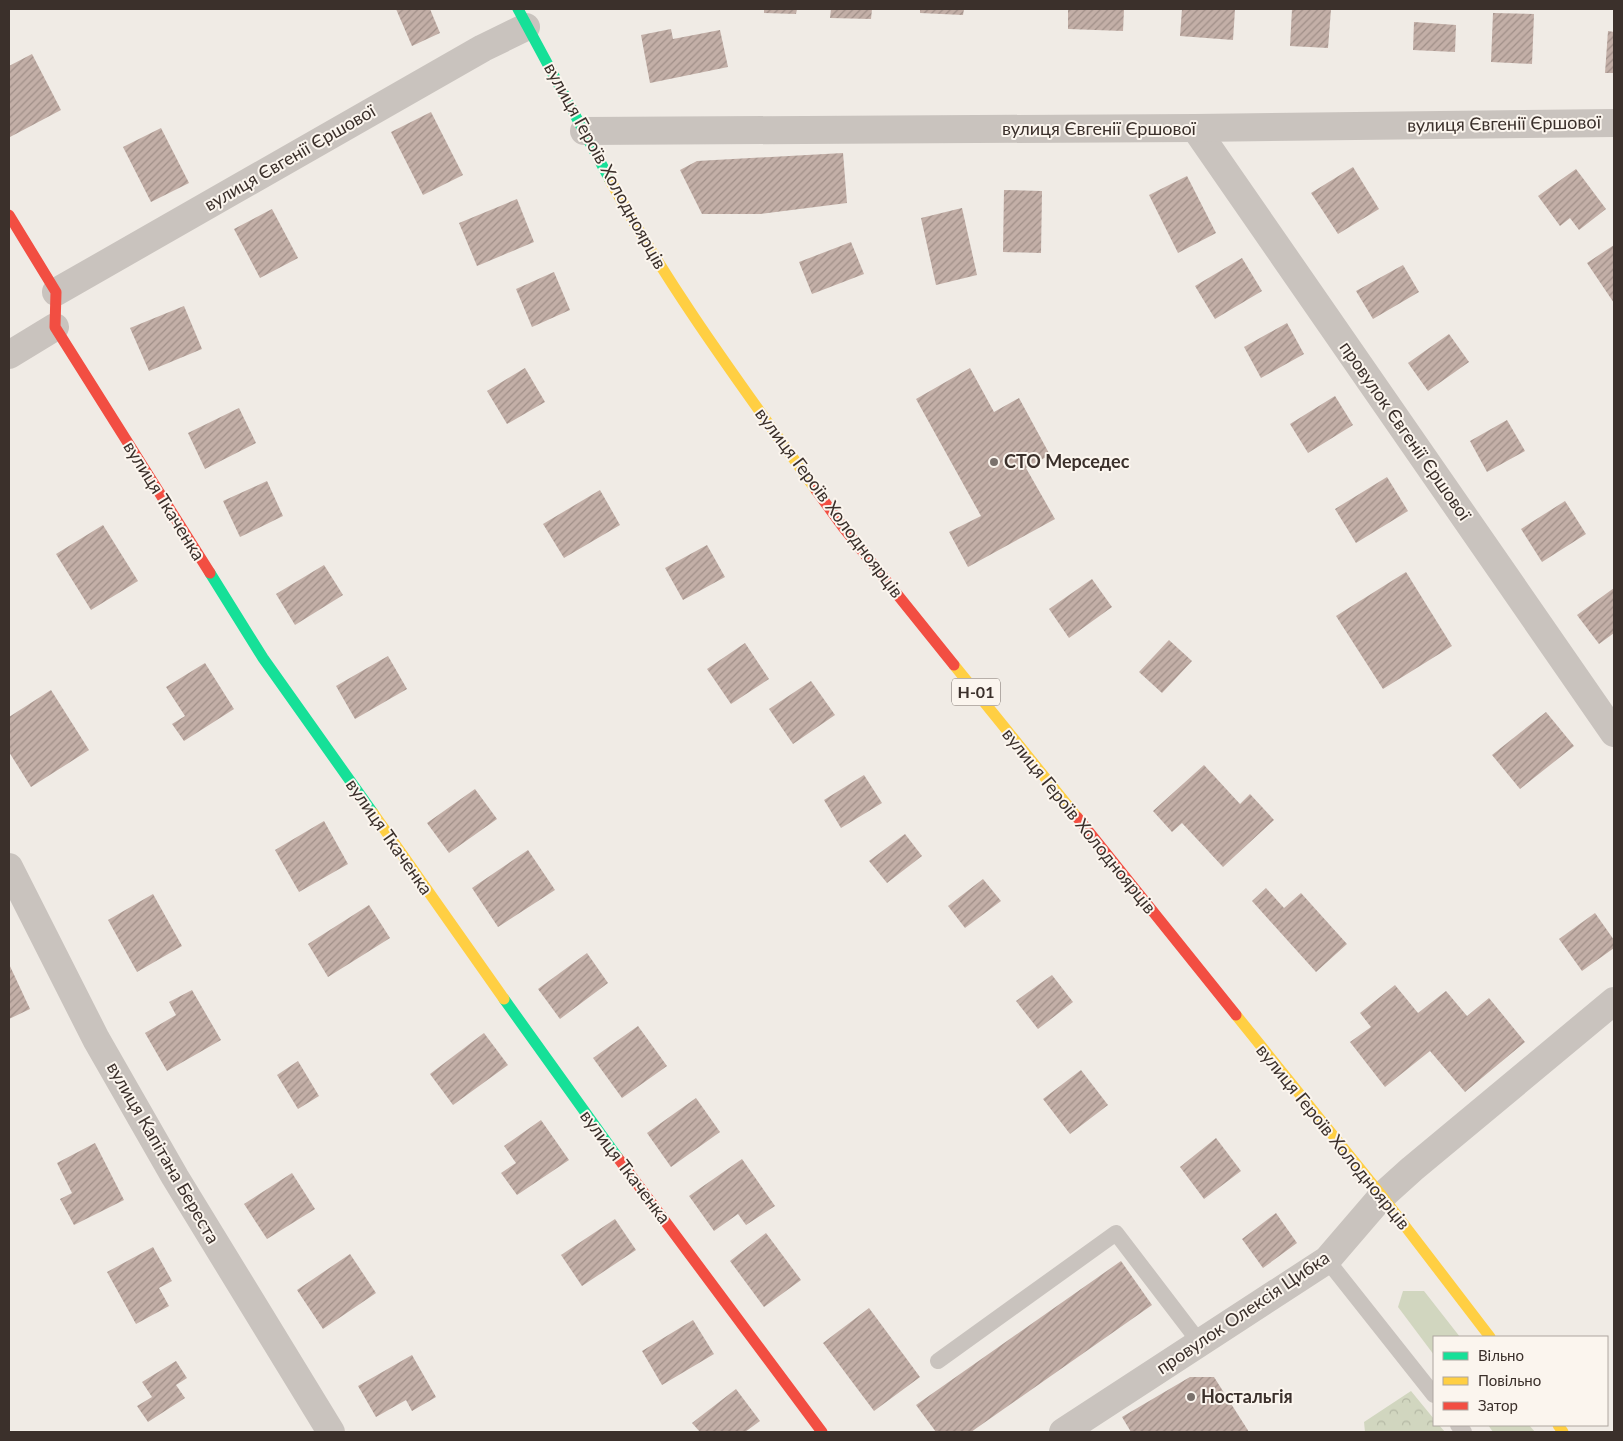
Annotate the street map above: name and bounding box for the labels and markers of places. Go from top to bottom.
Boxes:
place label: СТО Мерседес [1004,450,1130,472]
marker: СТО Мерседес [988,456,1000,468]
place label: Ностальгія [1201,1385,1293,1407]
marker: Ностальгія [1185,1391,1197,1403]

